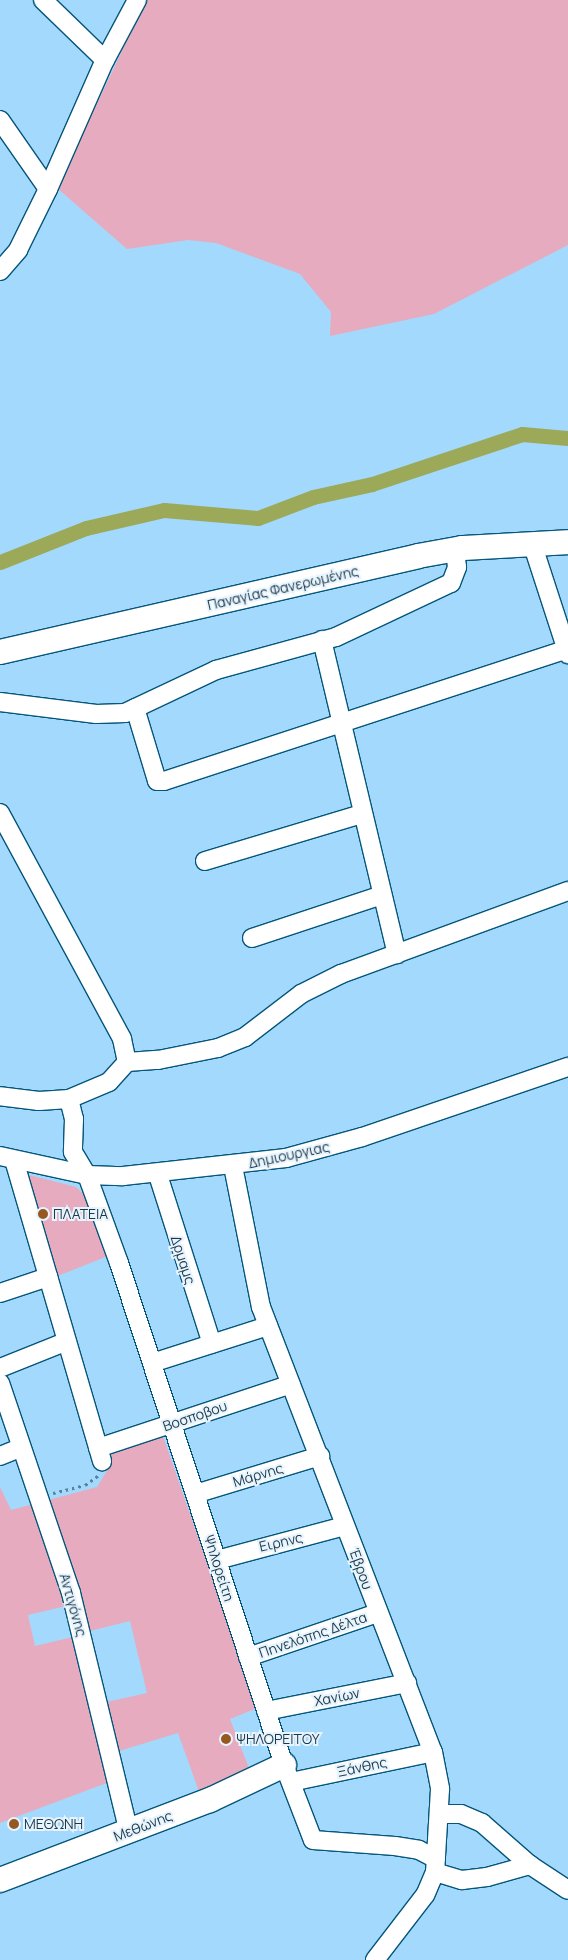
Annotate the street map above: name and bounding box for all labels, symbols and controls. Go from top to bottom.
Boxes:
street label: Παναγίας Φανερωμένης [206,562,360,614]
street label: Δημιουργιας [247,1138,331,1172]
place label: ΠΛΑΤΕΙΑ [53,1206,108,1222]
marker: ΠΛΑΤΕΙΑ [37,1208,49,1220]
street label: Δρμαμς [167,1233,199,1287]
street label: Βοσποβου [161,1397,229,1435]
street label: Μάρνης [231,1459,285,1491]
street label: Ειρηνς [258,1529,304,1555]
street label: Ψηλορείτη [200,1533,238,1603]
street label: Έβρου [346,1546,376,1592]
street label: Αντιγόνης [56,1571,90,1639]
street label: Πηνελόπης Δέλτα [257,1609,369,1661]
street label: Χανίων [313,1684,361,1710]
place label: ΨΗΛΟΡΕΙΤΟΥ [236,1731,319,1747]
marker: ΨΗΛΟΡΕΙΤΟΥ [220,1733,232,1745]
street label: Ξάνθης [336,1754,388,1780]
street label: Μεθώνης [111,1807,175,1845]
place label: ΜΕΘΩΝΗ [24,1816,83,1832]
marker: ΜΕΘΩΝΗ [8,1818,20,1830]

